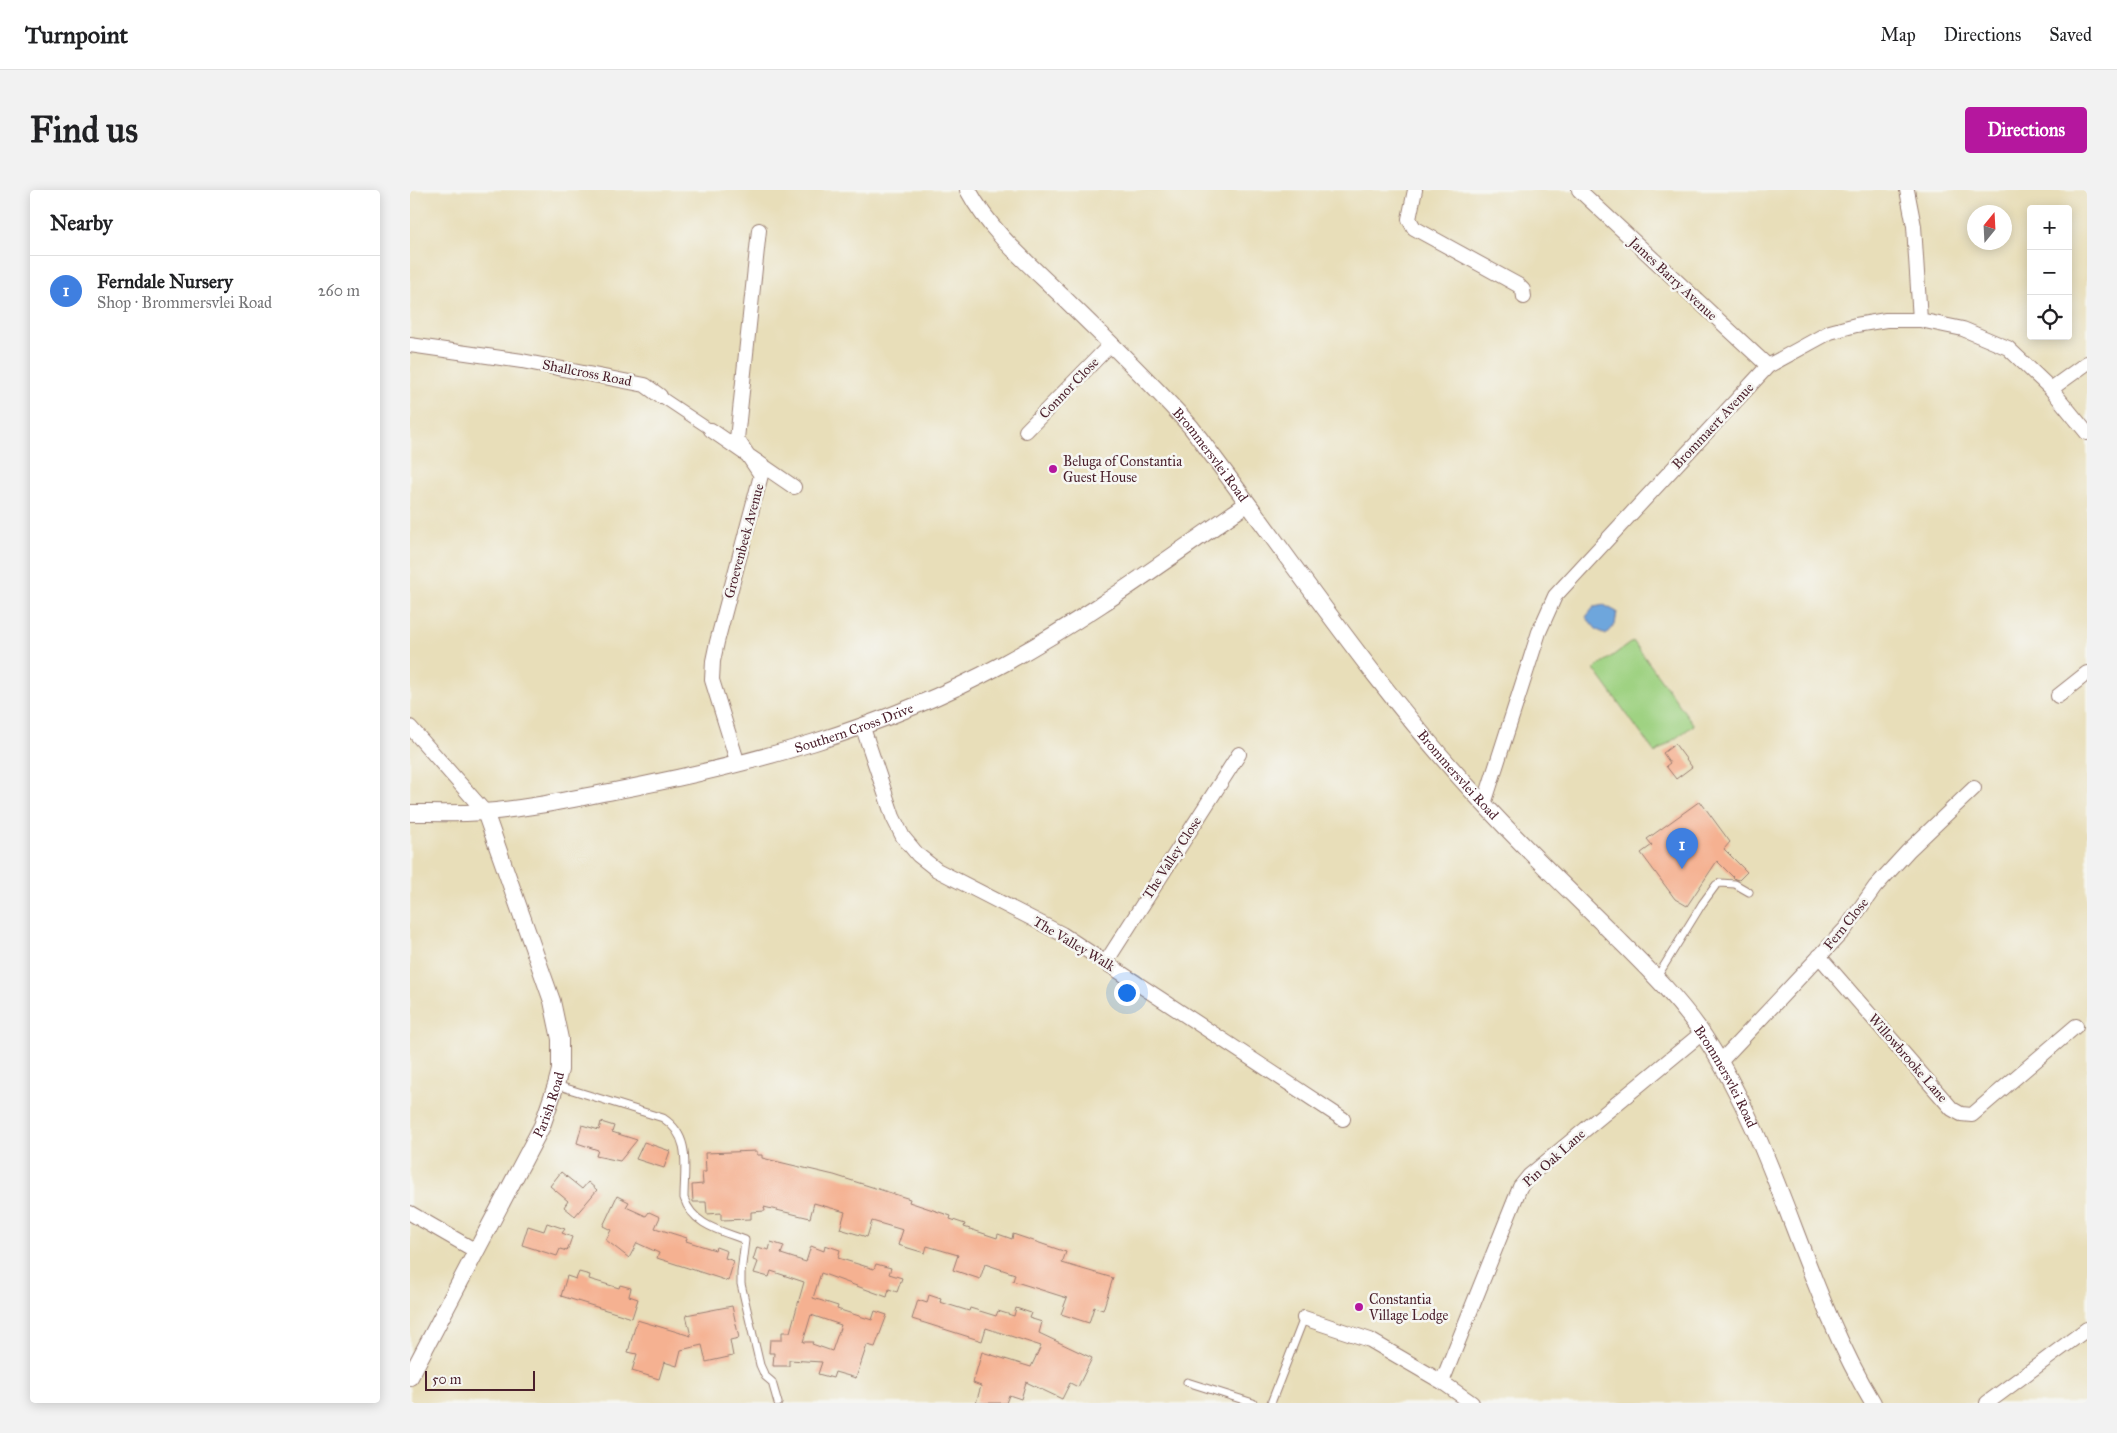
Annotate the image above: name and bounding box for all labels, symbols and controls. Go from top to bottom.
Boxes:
text: Turnpoint [25,20,128,50]
text: Map [1880,24,1916,46]
text: Directions [1944,24,2021,46]
text: Saved [2049,24,2092,46]
button: Directions [1965,107,2087,153]
text: Find us [30,109,138,152]
north arrow [1967,205,2012,250]
map controls [2027,205,2072,340]
button: + [2027,205,2072,250]
text: Nearby [50,210,113,236]
street label: James Barry Avenue [1623,232,1721,325]
button: − [2027,250,2072,295]
text: Ferndale Nursery [97,270,233,293]
text: 1 [63,281,69,300]
text: 260 m [318,281,360,300]
text: Shop · Brommersvlei Road [97,293,272,312]
button: locate [2027,295,2072,340]
street label: Connor Close [1036,354,1103,422]
street label: Shallcross Road [541,356,633,390]
street label: Brommaert Avenue [1669,379,1758,473]
street label: Brommersvlei Road [1169,404,1252,505]
place label: Beluga of Constantia Guest House [1063,453,1182,486]
marker: Beluga of Constantia Guest House [1047,463,1059,475]
street label: Groevenbeek Avenue [720,482,768,600]
street label: Southern Cross Drive [792,699,916,756]
street label: Brommersvlei Road [1414,726,1503,823]
street label: The Valley Close [1139,813,1205,902]
pin: 1 [1666,828,1698,869]
street label: Fern Close [1820,894,1872,953]
street label: The Valley Walk [1030,913,1118,975]
your location [1114,980,1140,1006]
street label: Willowbrooke Lane [1865,1010,1951,1106]
street label: Brommersvlei Road [1691,1022,1761,1130]
street label: Parish Road [529,1070,568,1140]
street label: Pin Oak Lane [1519,1125,1589,1190]
place label: Constantia Village Lodge [1368,1291,1449,1324]
marker: Constantia Village Lodge [1353,1301,1365,1313]
scale bar [425,1368,535,1391]
text: 50 m [432,1371,461,1388]

